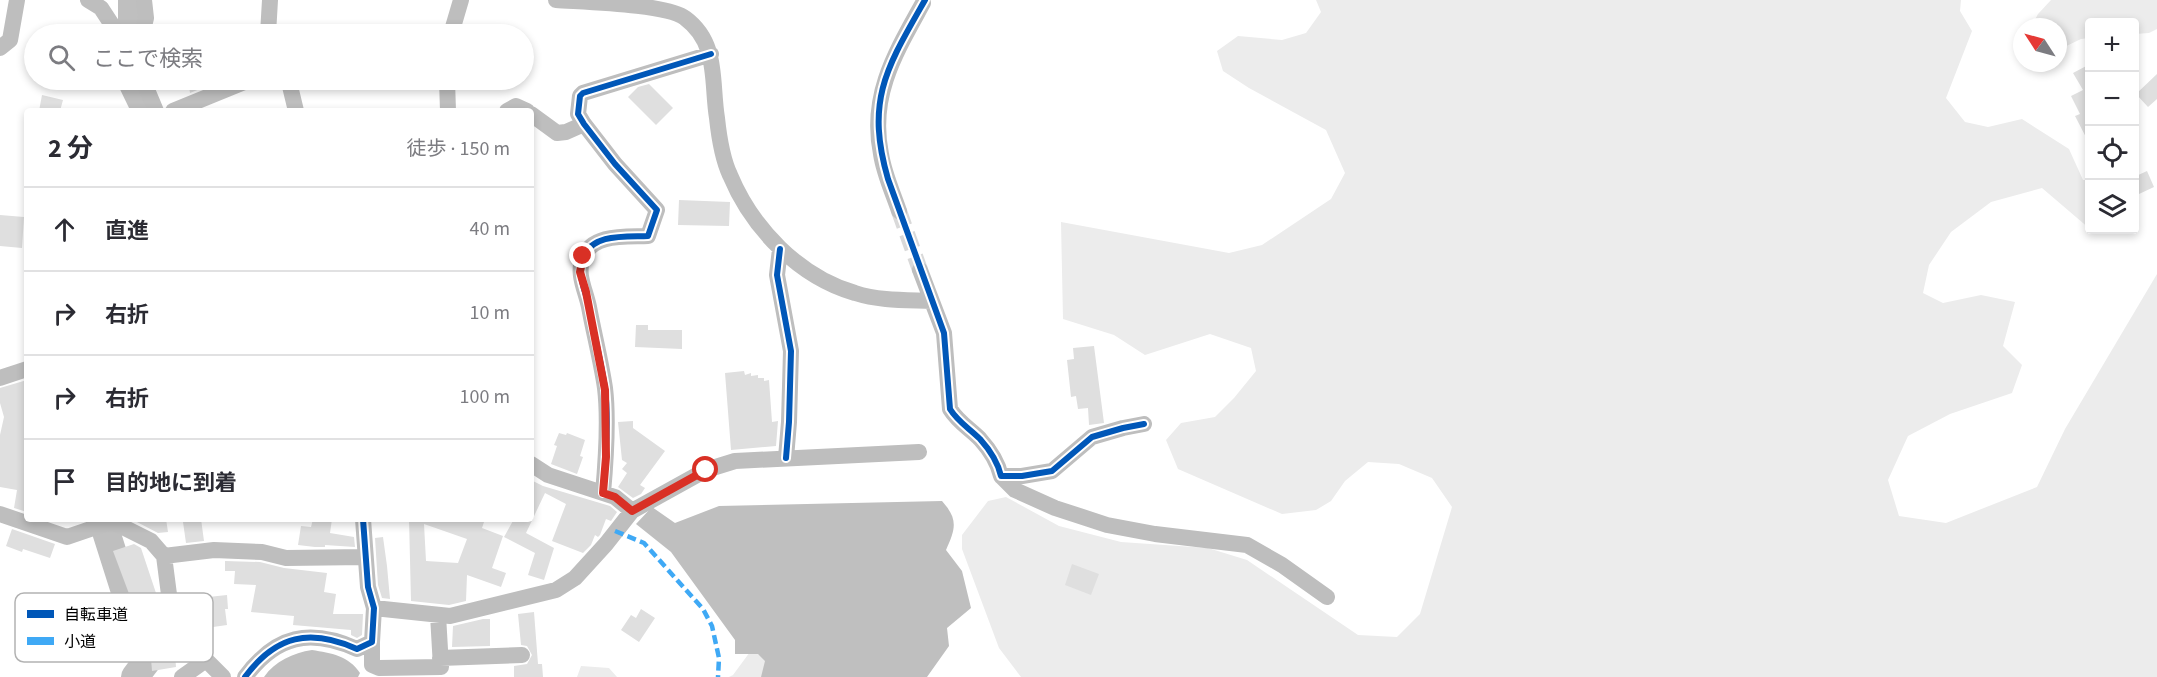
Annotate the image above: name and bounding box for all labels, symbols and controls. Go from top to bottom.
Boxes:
north arrow [2013,18,2067,72]
map controls [2085,18,2139,234]
button: + [2085,18,2139,72]
search box [24,24,534,90]
icon: search [45,41,78,74]
text: ここで検索 [93,43,203,75]
button: − [2085,72,2139,126]
button: locate [2085,126,2139,180]
text: 2 分 [48,130,93,167]
text: 徒歩 · 150 m [407,135,510,163]
button: layers [2085,180,2139,234]
icon: ahead [48,213,81,246]
text: 直進 [105,215,149,247]
text: 40 m [470,215,510,243]
route end [569,242,595,268]
icon: right [48,297,81,330]
text: 右折 [105,299,149,331]
text: 10 m [470,299,510,327]
icon: right [48,381,81,414]
text: 右折 [105,383,149,415]
text: 100 m [460,383,510,411]
route start [692,456,718,482]
icon: arrive [48,465,81,498]
text: 目的地に到着 [105,467,237,499]
legend [15,593,213,662]
text: 自転車道 [64,604,128,626]
text: 小道 [64,631,96,653]

